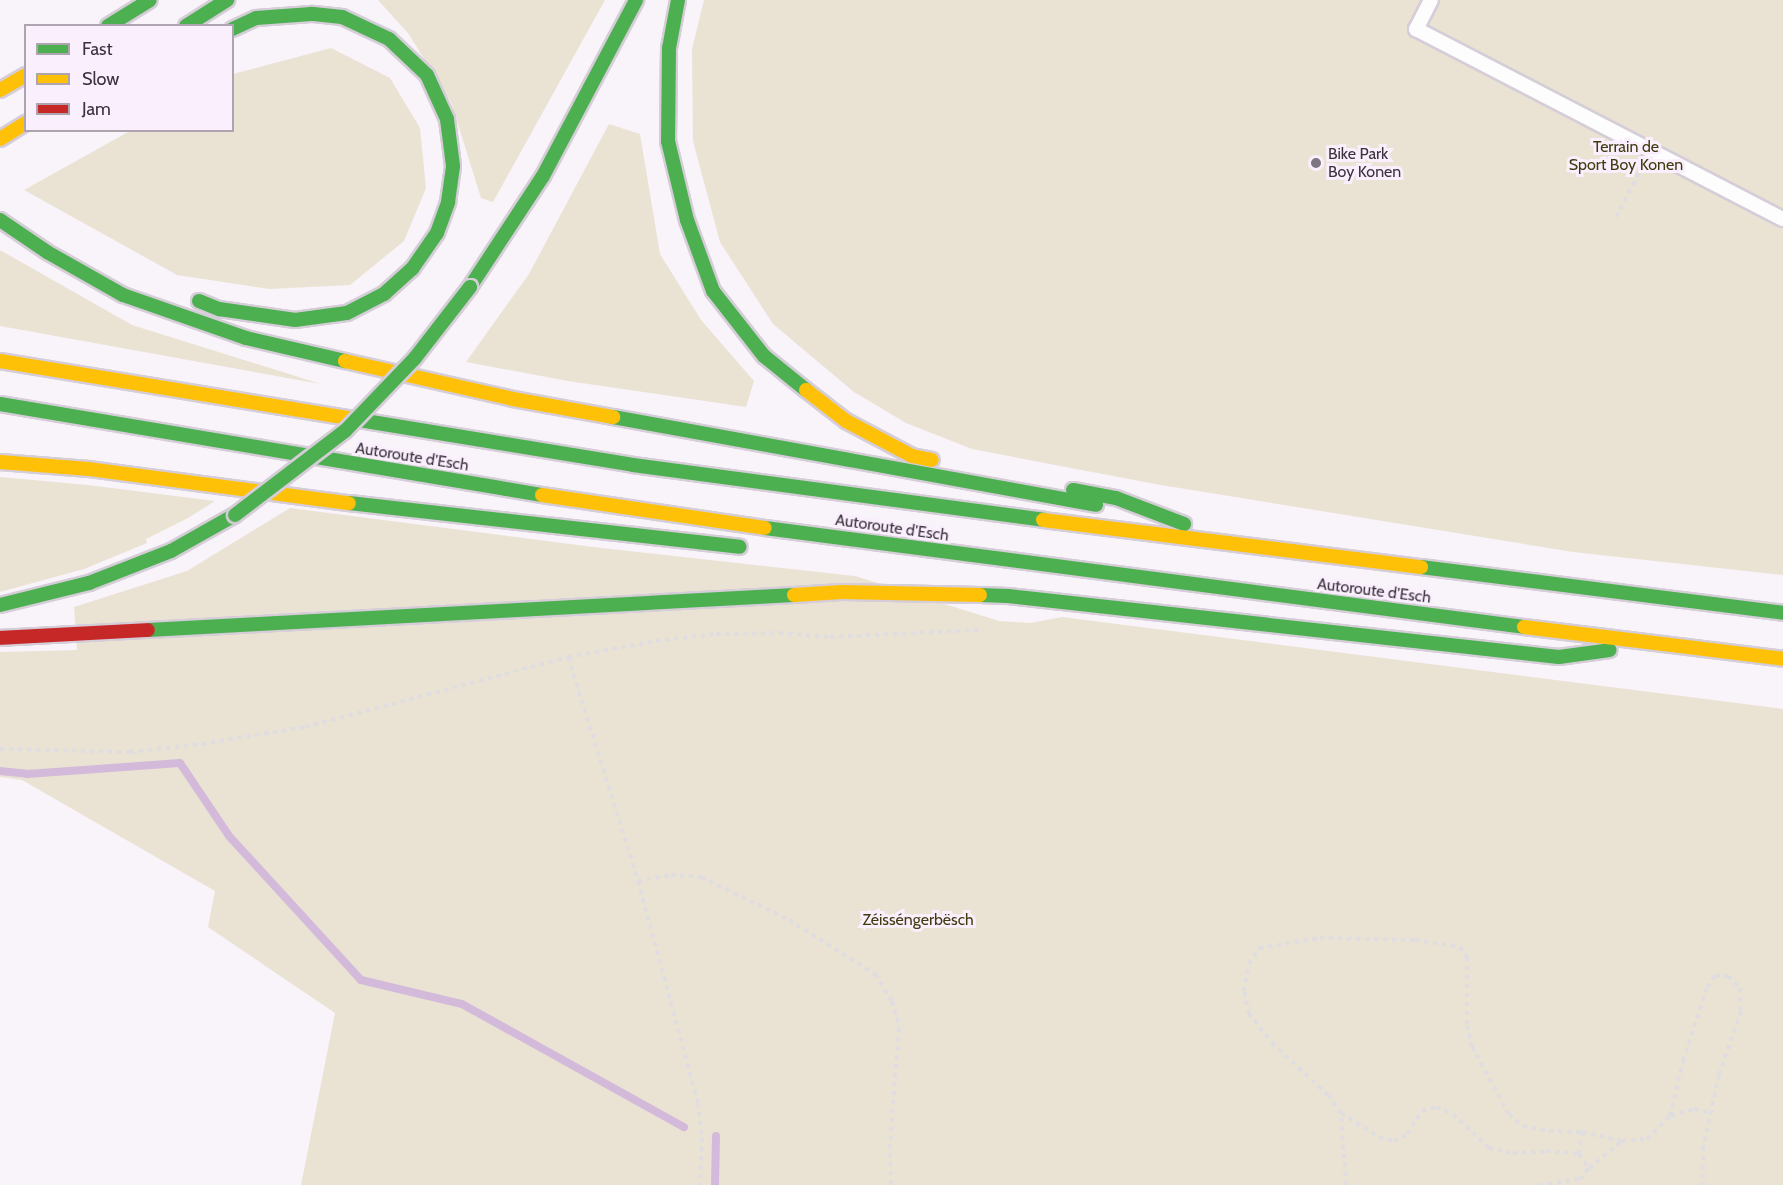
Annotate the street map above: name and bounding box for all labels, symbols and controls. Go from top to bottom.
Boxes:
legend [24,24,234,132]
text: Fast [82,38,113,60]
text: Slow [82,68,119,90]
text: Jam [82,98,111,120]
park label: Terrain de Sport Boy Konen [1569,137,1683,175]
place label: Bike Park Boy Konen [1328,144,1401,182]
marker: Bike Park Boy Konen [1309,156,1323,170]
street label: Autoroute d'Esch [354,439,470,475]
street label: Autoroute d'Esch [834,511,950,545]
street label: Autoroute d'Esch [1316,575,1432,607]
park label: Zéisséngerbësch [862,910,974,930]

